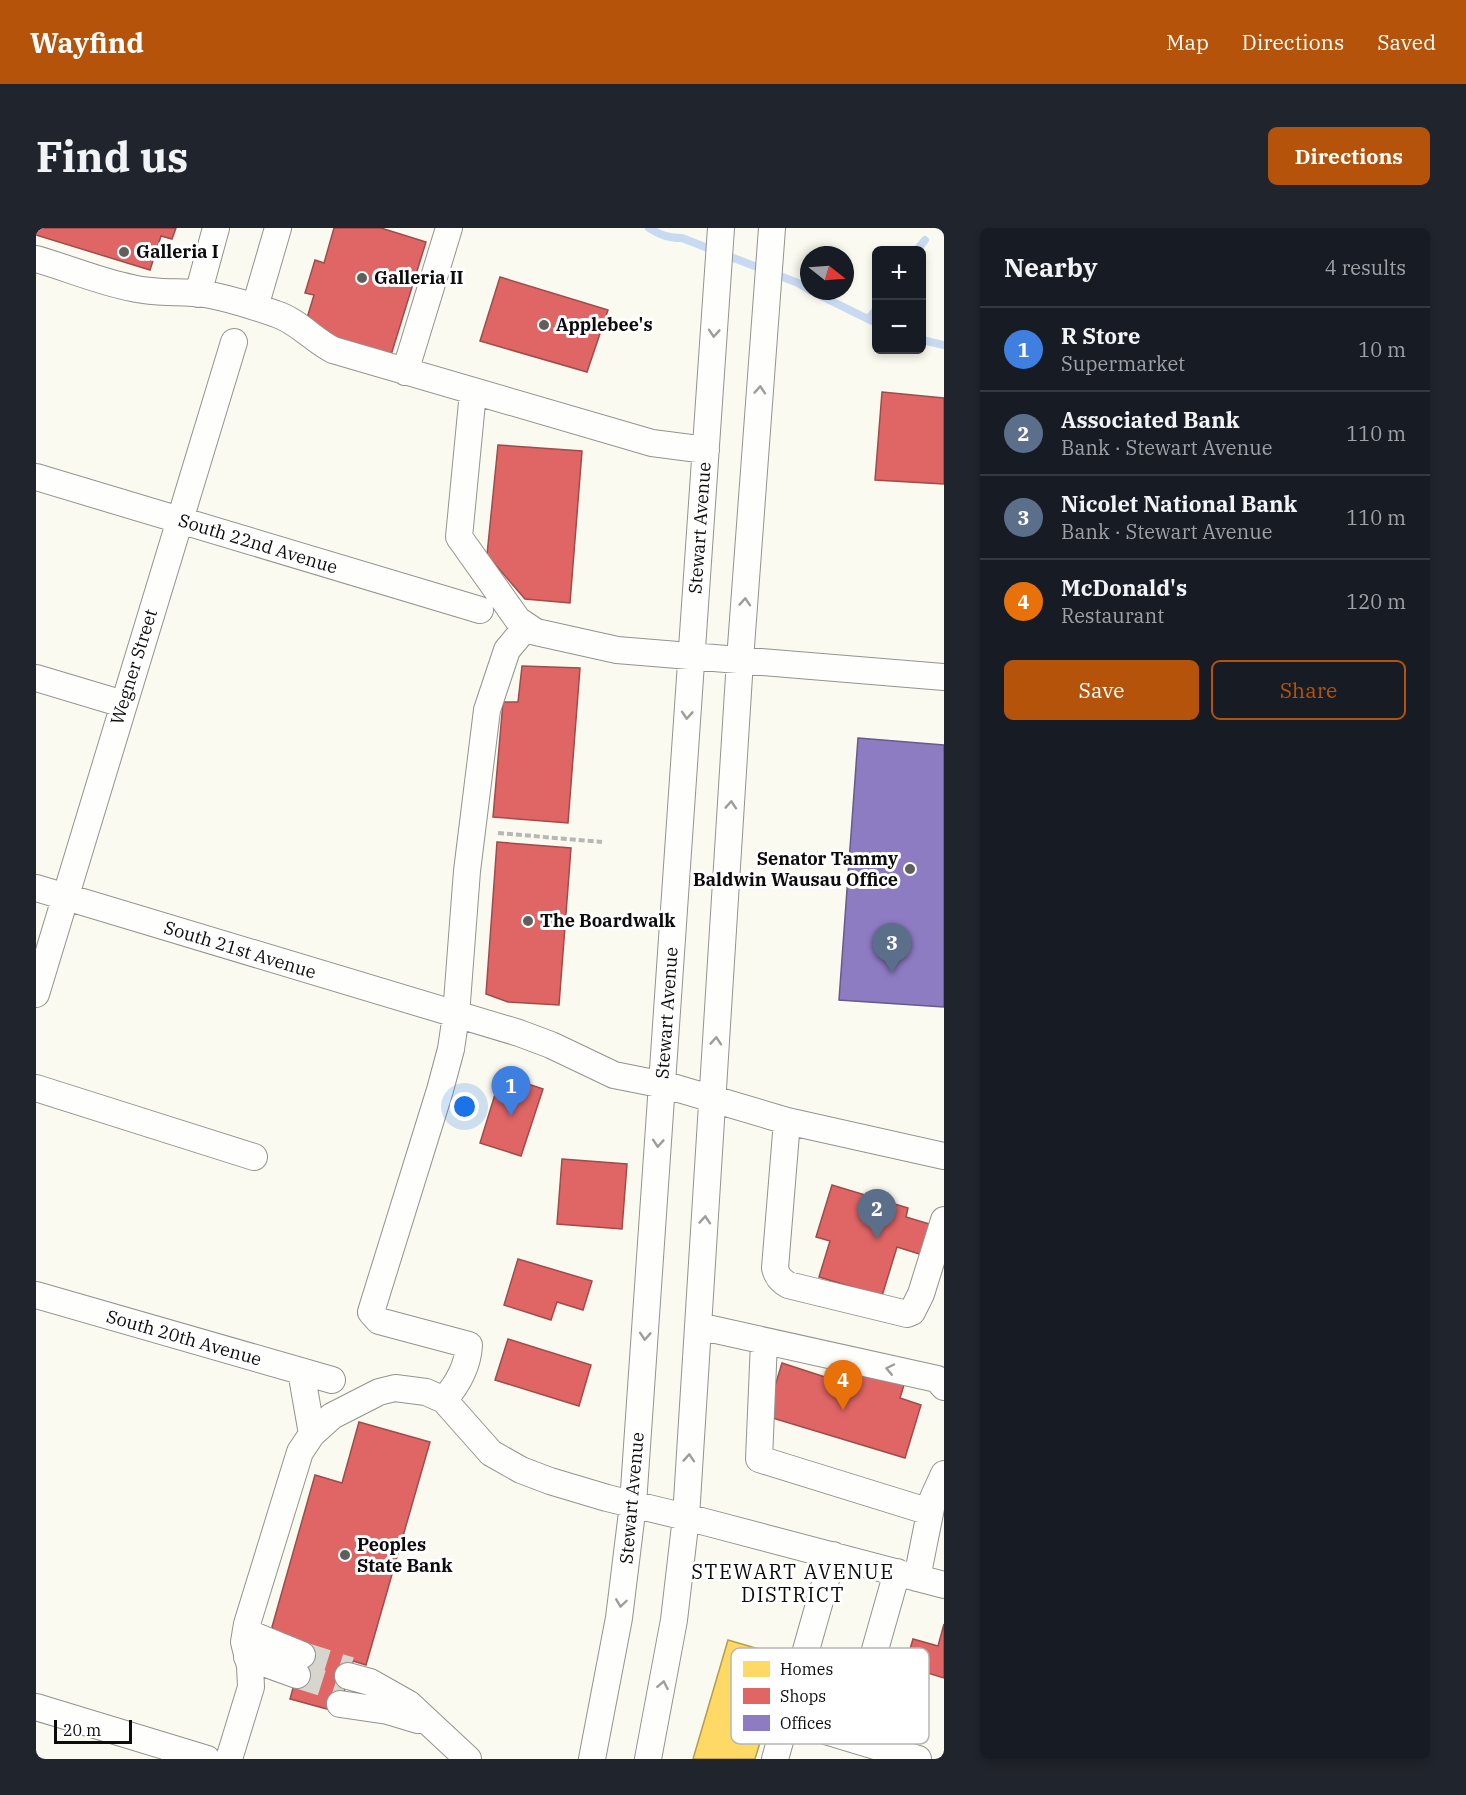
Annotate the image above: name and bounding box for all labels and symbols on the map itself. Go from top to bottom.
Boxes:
place label: Galleria I [136,240,219,263]
marker: Galleria I [117,245,131,259]
north arrow [800,246,854,300]
place label: Galleria II [374,266,464,289]
marker: Galleria II [355,271,369,285]
place label: Applebee's [556,313,653,336]
marker: Applebee's [537,318,551,332]
one-way arrow [708,328,721,337]
one-way arrow [753,386,766,395]
street label: Stewart Avenue [683,461,716,595]
street label: South 22nd Avenue [176,508,340,579]
one-way arrow [738,597,751,606]
street label: Wegner Street [105,606,162,728]
one-way arrow [681,710,694,719]
one-way arrow [724,801,737,810]
place label: Senator Tammy Baldwin Wausau Office [693,847,899,891]
marker: Senator Tammy Baldwin Wausau Office [903,862,917,876]
place label: The Boardwalk [540,909,676,932]
marker: The Boardwalk [521,914,535,928]
street label: South 21st Avenue [161,915,319,984]
pin: 3 [872,924,912,973]
street label: Stewart Avenue [650,946,683,1080]
one-way arrow [709,1037,722,1046]
pin: 1 [492,1066,530,1116]
your location [450,1092,479,1121]
one-way arrow [652,1138,665,1147]
pin: 2 [858,1190,896,1239]
one-way arrow [698,1215,711,1224]
street label: South 20th Avenue [104,1304,264,1371]
one-way arrow [639,1331,652,1340]
pin: 4 [824,1360,862,1410]
one-way arrow [885,1363,895,1376]
street label: Stewart Avenue [614,1431,649,1565]
one-way arrow [683,1454,696,1463]
place label: Peoples State Bank [357,1533,453,1577]
marker: Peoples State Bank [338,1548,352,1562]
district label: STEWART AVENUE DISTRICT [691,1558,895,1608]
one-way arrow [615,1599,628,1608]
legend [731,1648,929,1744]
text: Homes [780,1659,833,1679]
one-way arrow [656,1681,669,1691]
text: Shops [780,1686,826,1706]
text: Offices [780,1713,832,1733]
scale bar [54,1717,132,1744]

